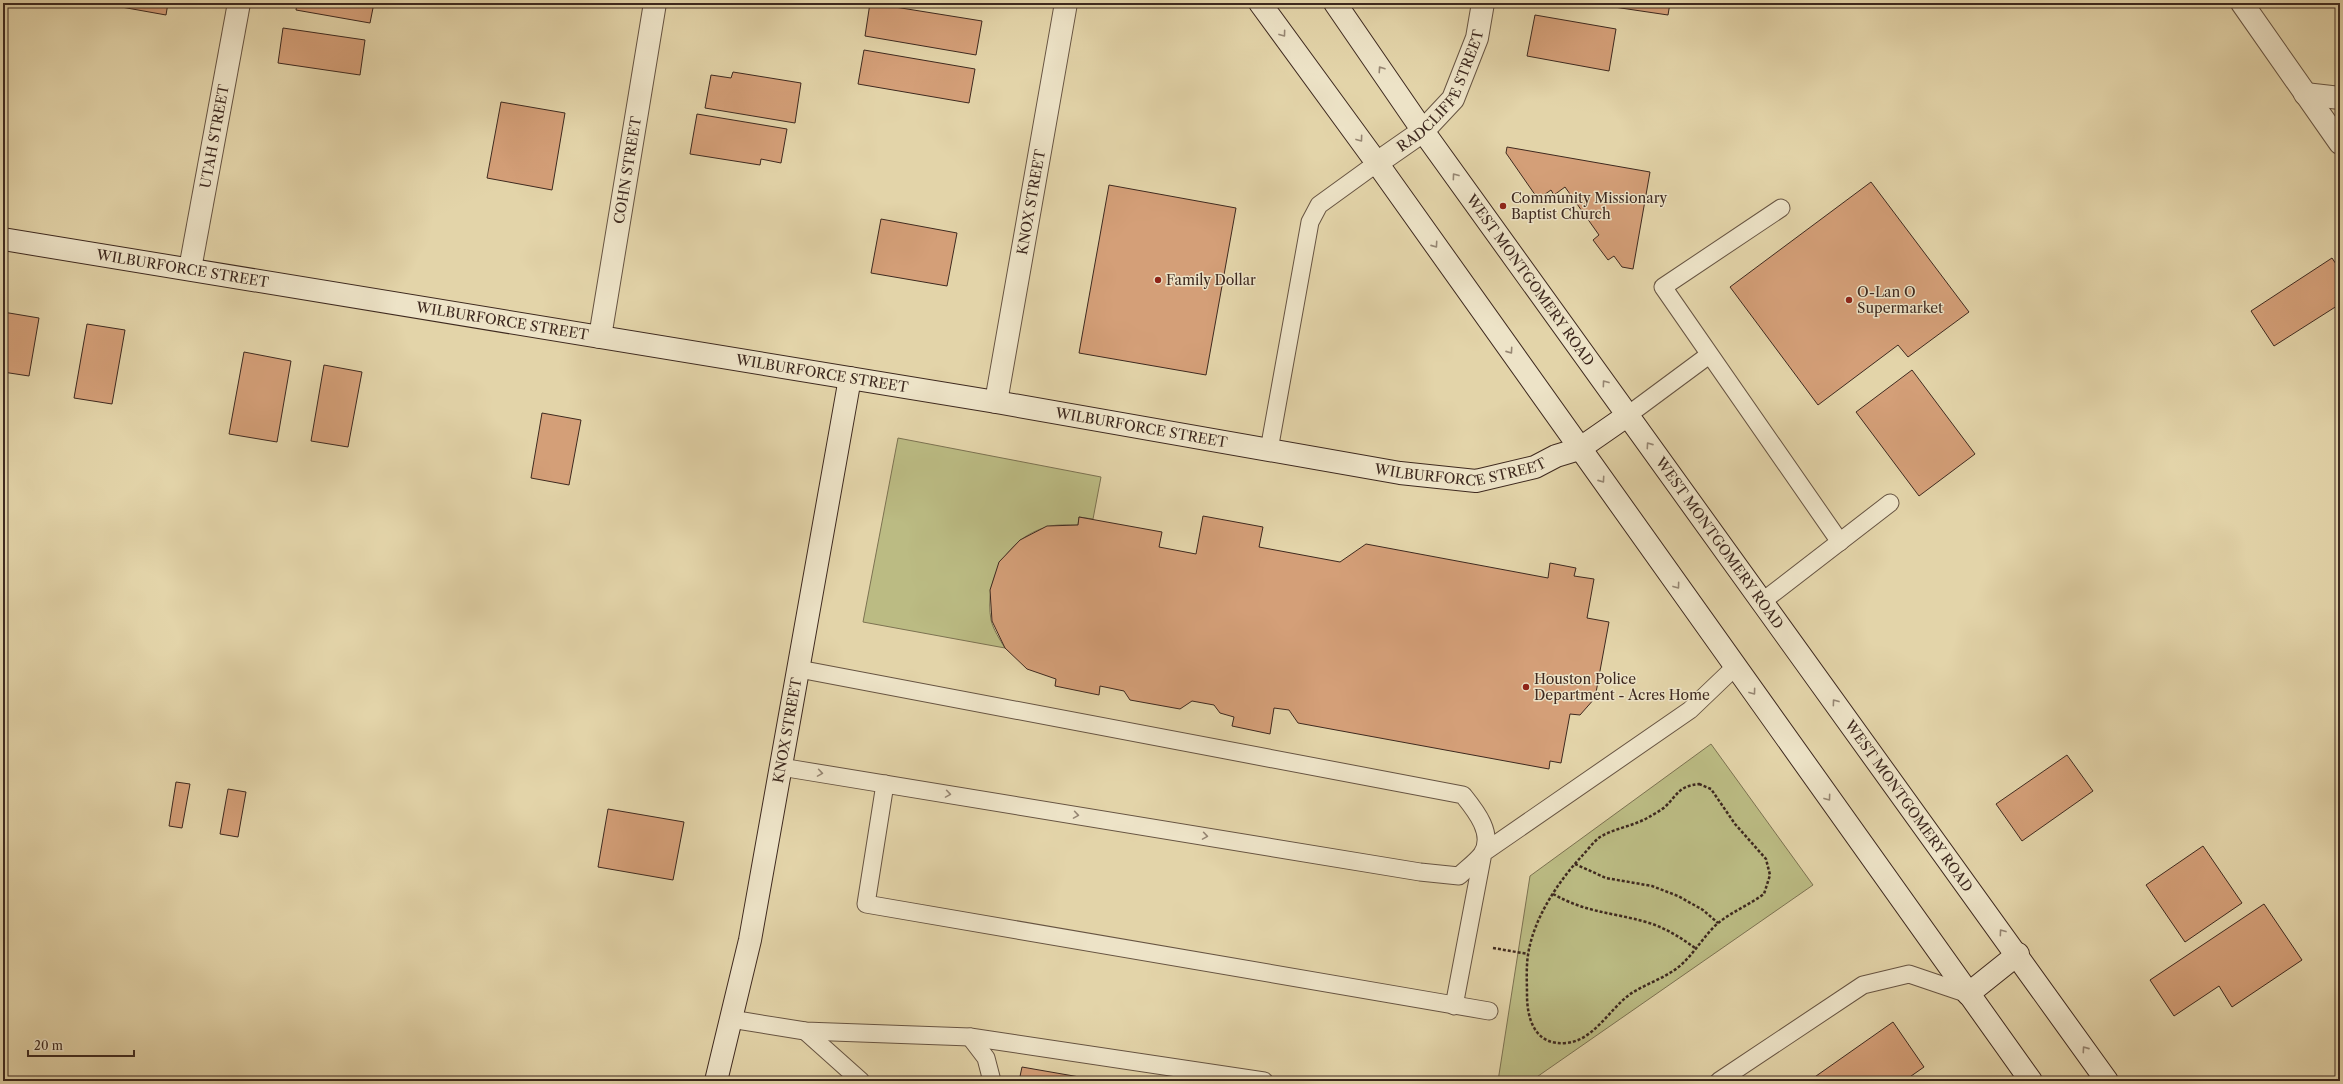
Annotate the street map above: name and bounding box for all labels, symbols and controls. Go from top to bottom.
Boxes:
street label: RADCLIFFE STREET [1393,28,1487,155]
one-way arrow [1278,30,1285,37]
one-way arrow [1379,67,1386,74]
street label: UTAH STREET [196,82,233,190]
street label: COHN STREET [610,115,645,225]
one-way arrow [1355,135,1362,142]
street label: KNOX STREET [1013,147,1049,256]
one-way arrow [1452,173,1460,180]
place label: Community Missionary Baptist Church [1511,189,1668,223]
street label: WEST MONTGOMERY ROAD [1462,190,1598,369]
marker: Community Missionary Baptist Church [1498,201,1508,211]
one-way arrow [1430,241,1438,248]
street label: WILBURFORCE STREET [94,245,271,292]
place label: Family Dollar [1166,271,1256,289]
marker: Family Dollar [1153,275,1163,285]
place label: O-Lan O Supermarket [1857,283,1943,317]
marker: O-Lan O Supermarket [1844,295,1854,305]
street label: WILBURFORCE STREET [414,298,590,344]
one-way arrow [1505,347,1512,354]
street label: WILBURFORCE STREET [734,350,910,397]
one-way arrow [1603,381,1610,388]
street label: WILBURFORCE STREET [1053,403,1229,452]
one-way arrow [1647,442,1654,449]
street label: WILBURFORCE STREET [1372,453,1550,490]
street label: WEST MONTGOMERY ROAD [1651,453,1787,632]
one-way arrow [1597,476,1604,483]
one-way arrow [1672,582,1679,589]
place label: Houston Police Department - Acres Home [1534,670,1710,704]
street label: KNOX STREET [769,676,806,785]
marker: Houston Police Department - Acres Home [1521,682,1531,692]
one-way arrow [1748,688,1756,695]
one-way arrow [1833,699,1840,706]
street label: WEST MONTGOMERY ROAD [1841,716,1977,895]
one-way arrow [817,768,823,777]
one-way arrow [945,789,951,798]
one-way arrow [1823,793,1830,800]
one-way arrow [1073,810,1080,819]
one-way arrow [1202,832,1208,840]
one-way arrow [1999,929,2006,936]
scale bar [28,1032,134,1058]
text: 20 m [34,1038,63,1053]
one-way arrow [2082,1046,2090,1053]

